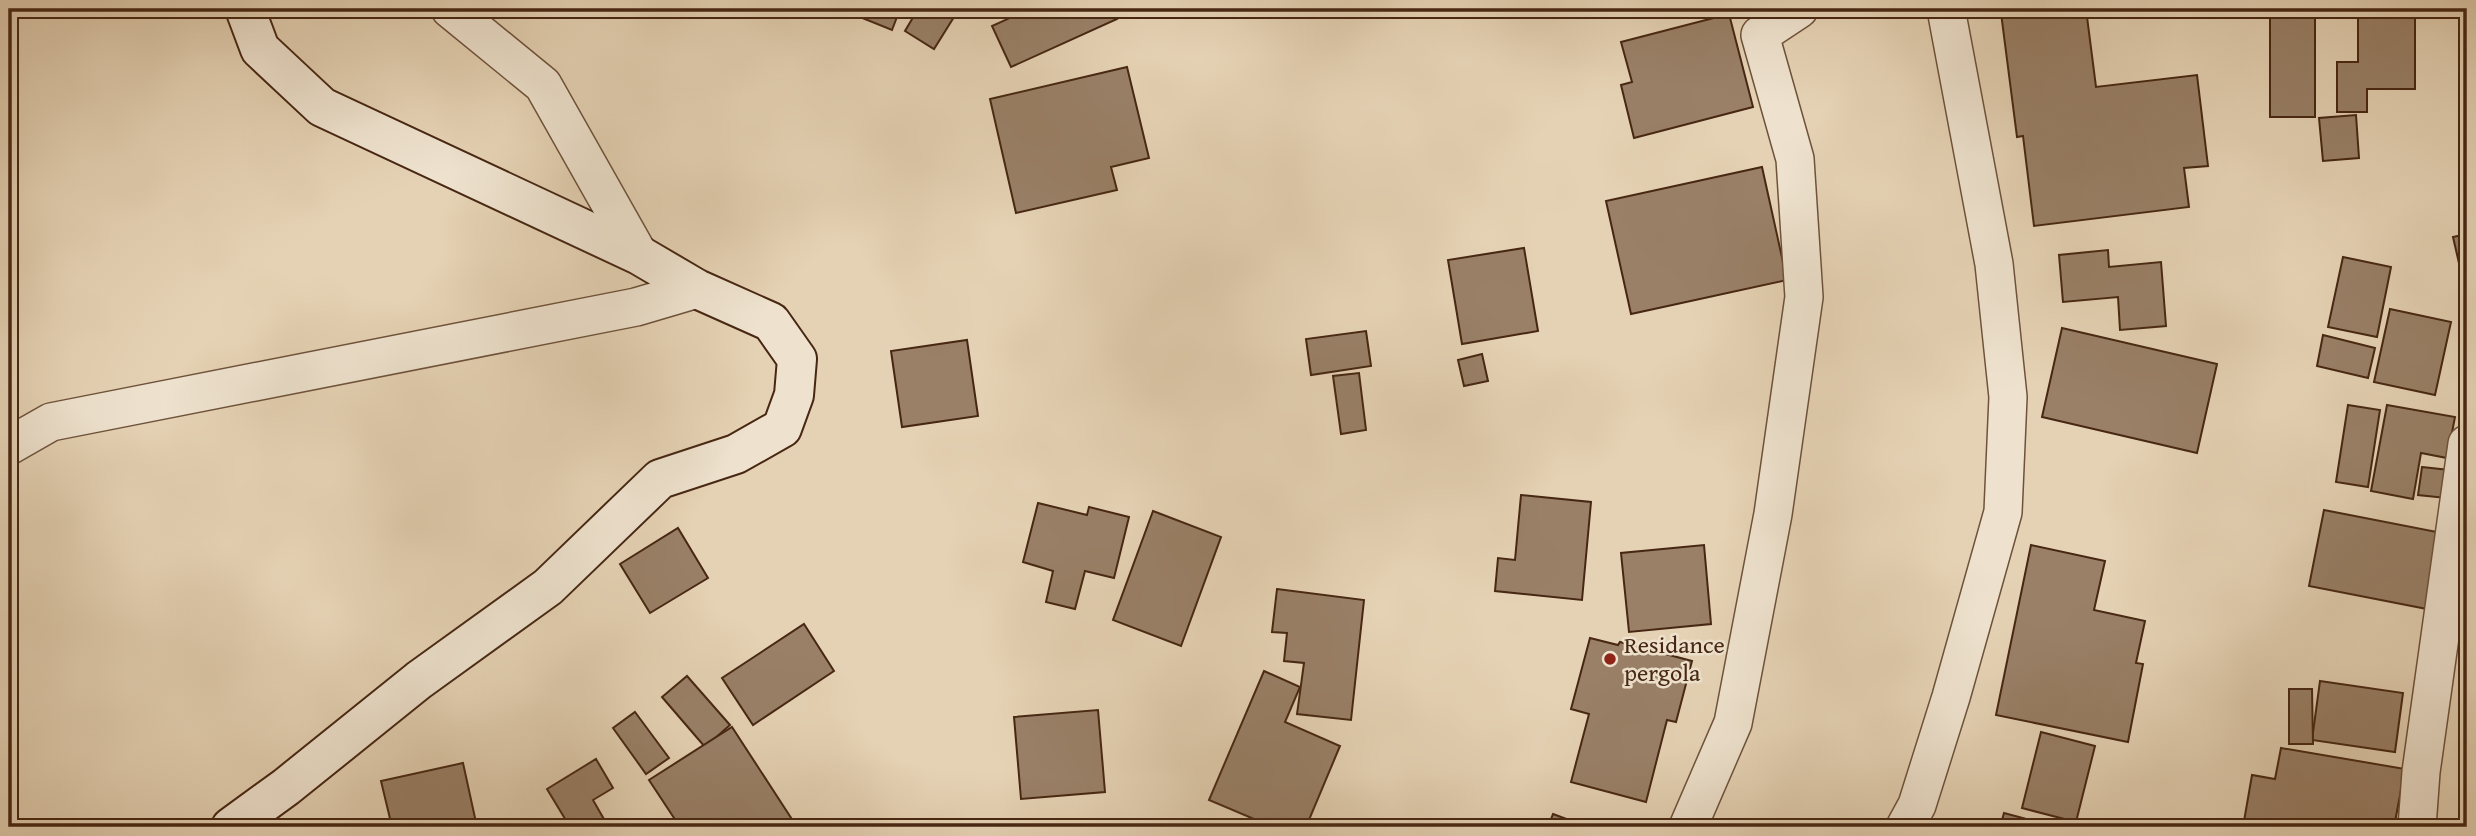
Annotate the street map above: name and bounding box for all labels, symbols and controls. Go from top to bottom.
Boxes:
place label: Residance pergola [1624,627,1725,690]
marker: Residance pergola [1602,651,1618,667]

